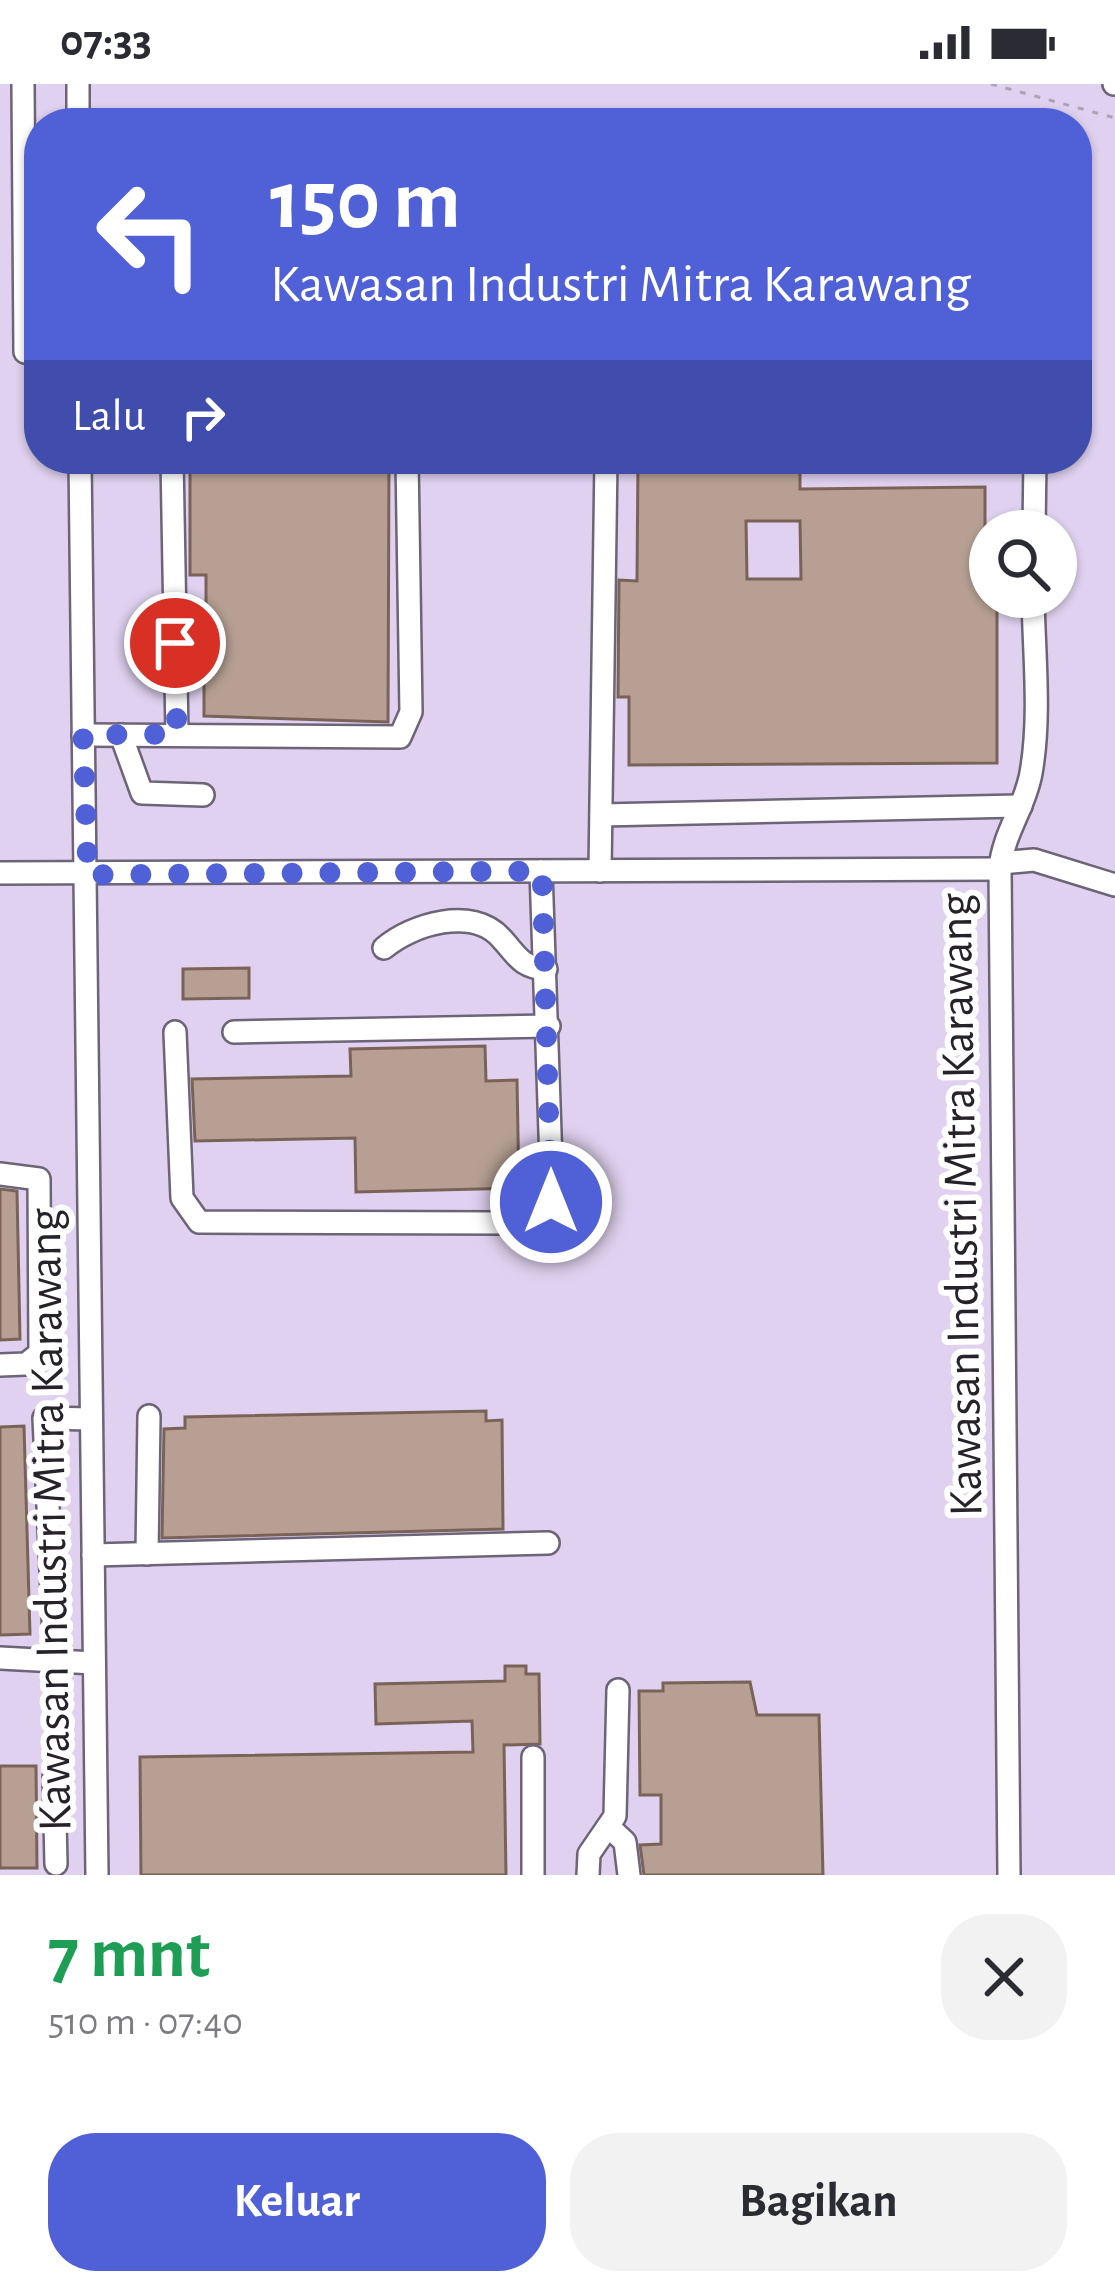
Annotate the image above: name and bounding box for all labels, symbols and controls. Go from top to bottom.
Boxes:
text: 07:33 [60,19,152,64]
icon: left [72,156,228,312]
text: 150 m [270,160,461,244]
text: Kawasan Industri Mitra Karawang [270,258,971,312]
icon: right [170,384,236,450]
text: Lalu [72,394,146,439]
map controls [969,510,1077,618]
button: search [969,510,1077,618]
pin [124,592,226,694]
icon: arrive [142,610,208,676]
street label: Kawasan Industri Mitra Karawang [933,892,991,1517]
position arrow [488,1139,614,1265]
street label: Kawasan Industri Mitra Karawang [22,1207,80,1832]
button: close [941,1914,1067,2040]
text: 7 mnt [48,1918,210,1990]
text: 510 m · 07:40 [48,2003,243,2042]
button: Keluar [48,2133,546,2271]
button: Bagikan [570,2133,1067,2271]

